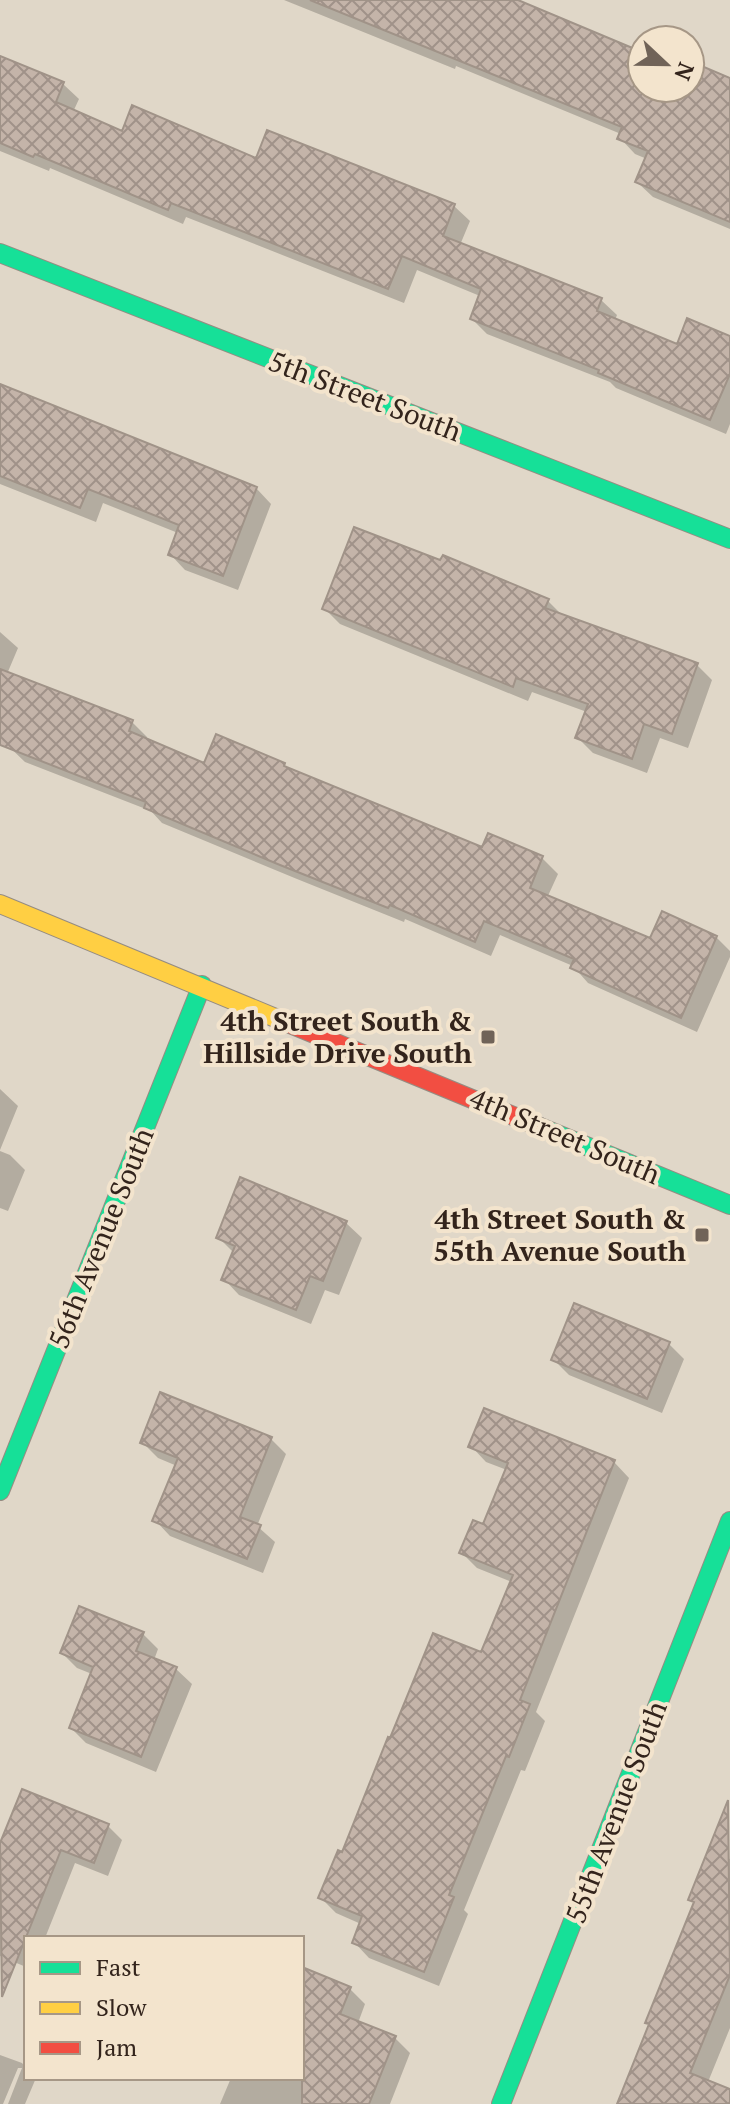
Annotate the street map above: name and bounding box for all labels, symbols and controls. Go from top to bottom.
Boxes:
north arrow [626,24,706,104]
text: N [668,59,702,85]
street label: 5th Street South [264,342,467,449]
place label: 4th Street South & Hillside Drive South [203,1002,472,1071]
marker: 4th Street South & Hillside Drive South [479,1028,497,1046]
street label: 4th Street South [464,1079,666,1192]
street label: 56th Avenue South [39,1122,162,1354]
place label: 4th Street South & 55th Avenue South [433,1200,686,1269]
marker: 4th Street South & 55th Avenue South [693,1226,711,1244]
street label: 55th Avenue South [556,1696,675,1928]
legend [24,1936,304,2080]
text: Fast [96,1951,141,1983]
text: Slow [96,1991,147,2023]
text: Jam [96,2031,137,2063]

